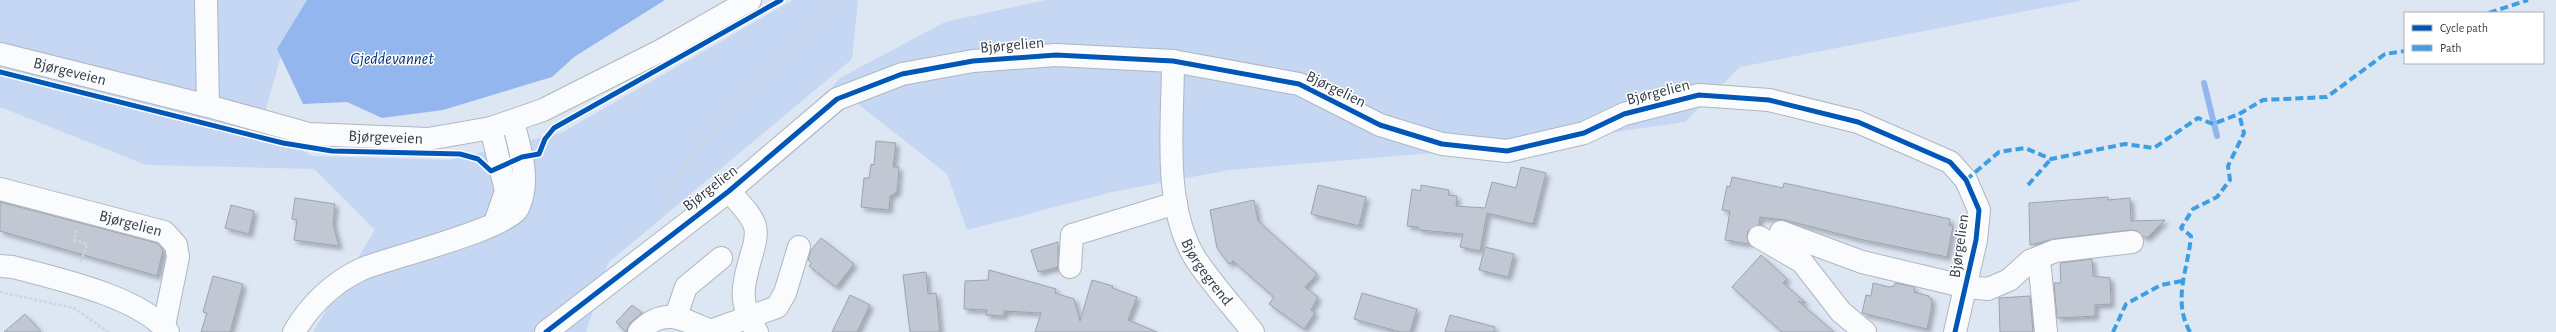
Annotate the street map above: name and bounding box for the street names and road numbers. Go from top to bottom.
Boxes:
street label: Bjørgelien [979,34,1045,57]
street label: Bjørgeveien [32,55,108,88]
street label: Bjørgelien [1303,68,1368,111]
street label: Bjørgelien [1625,76,1691,109]
street label: Bjørgeveien [348,128,423,147]
street label: Bjørgelien [680,162,741,215]
street label: Bjørgelien [97,207,164,239]
street label: Bjørgelien [1947,213,1972,279]
street label: Bjørgegrend [1178,236,1236,308]

